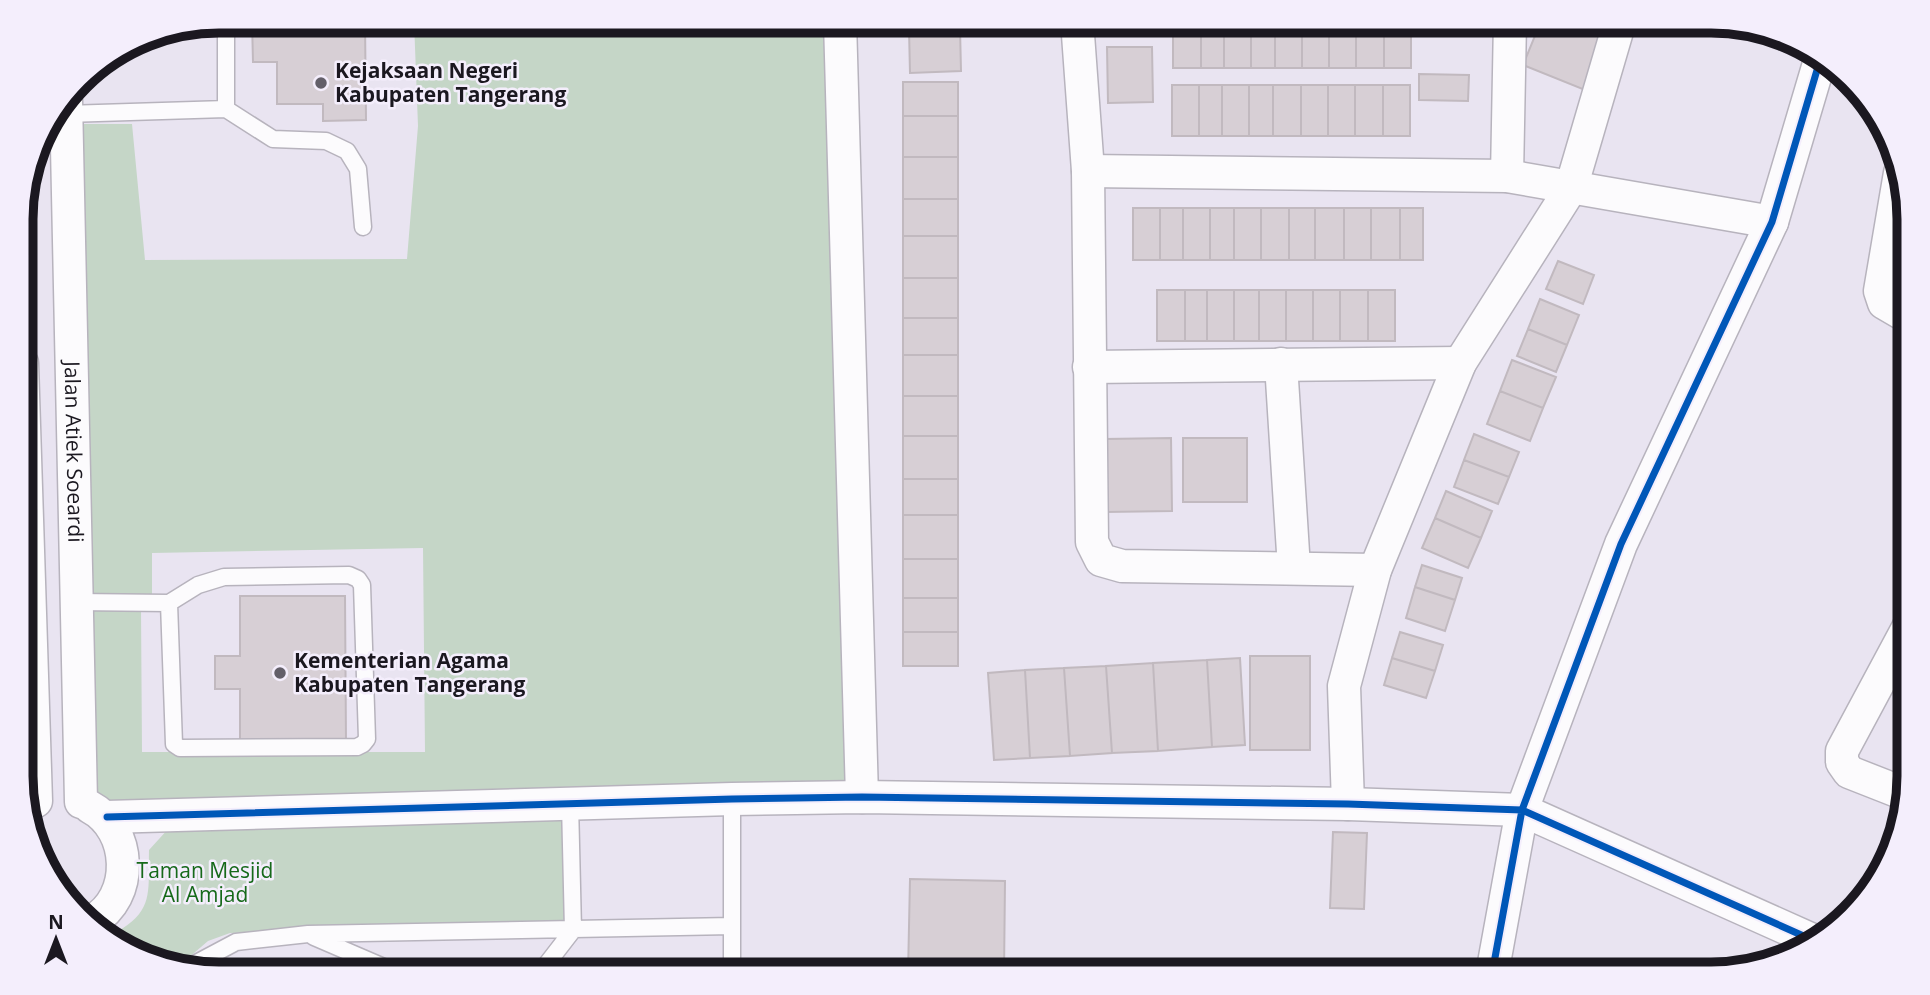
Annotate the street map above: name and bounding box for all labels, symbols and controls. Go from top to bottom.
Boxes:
place label: Kejaksaan Negeri Kabupaten Tangerang [335,56,566,108]
marker: Kejaksaan Negeri Kabupaten Tangerang [313,75,329,91]
street label: Jalan Atiek Soeardi [59,359,90,543]
place label: Kementerian Agama Kabupaten Tangerang [294,646,525,698]
marker: Kementerian Agama Kabupaten Tangerang [272,665,288,681]
park label: Taman Mesjid Al Amjad [137,856,273,908]
north arrow [21,904,91,974]
text: N [48,909,64,935]

